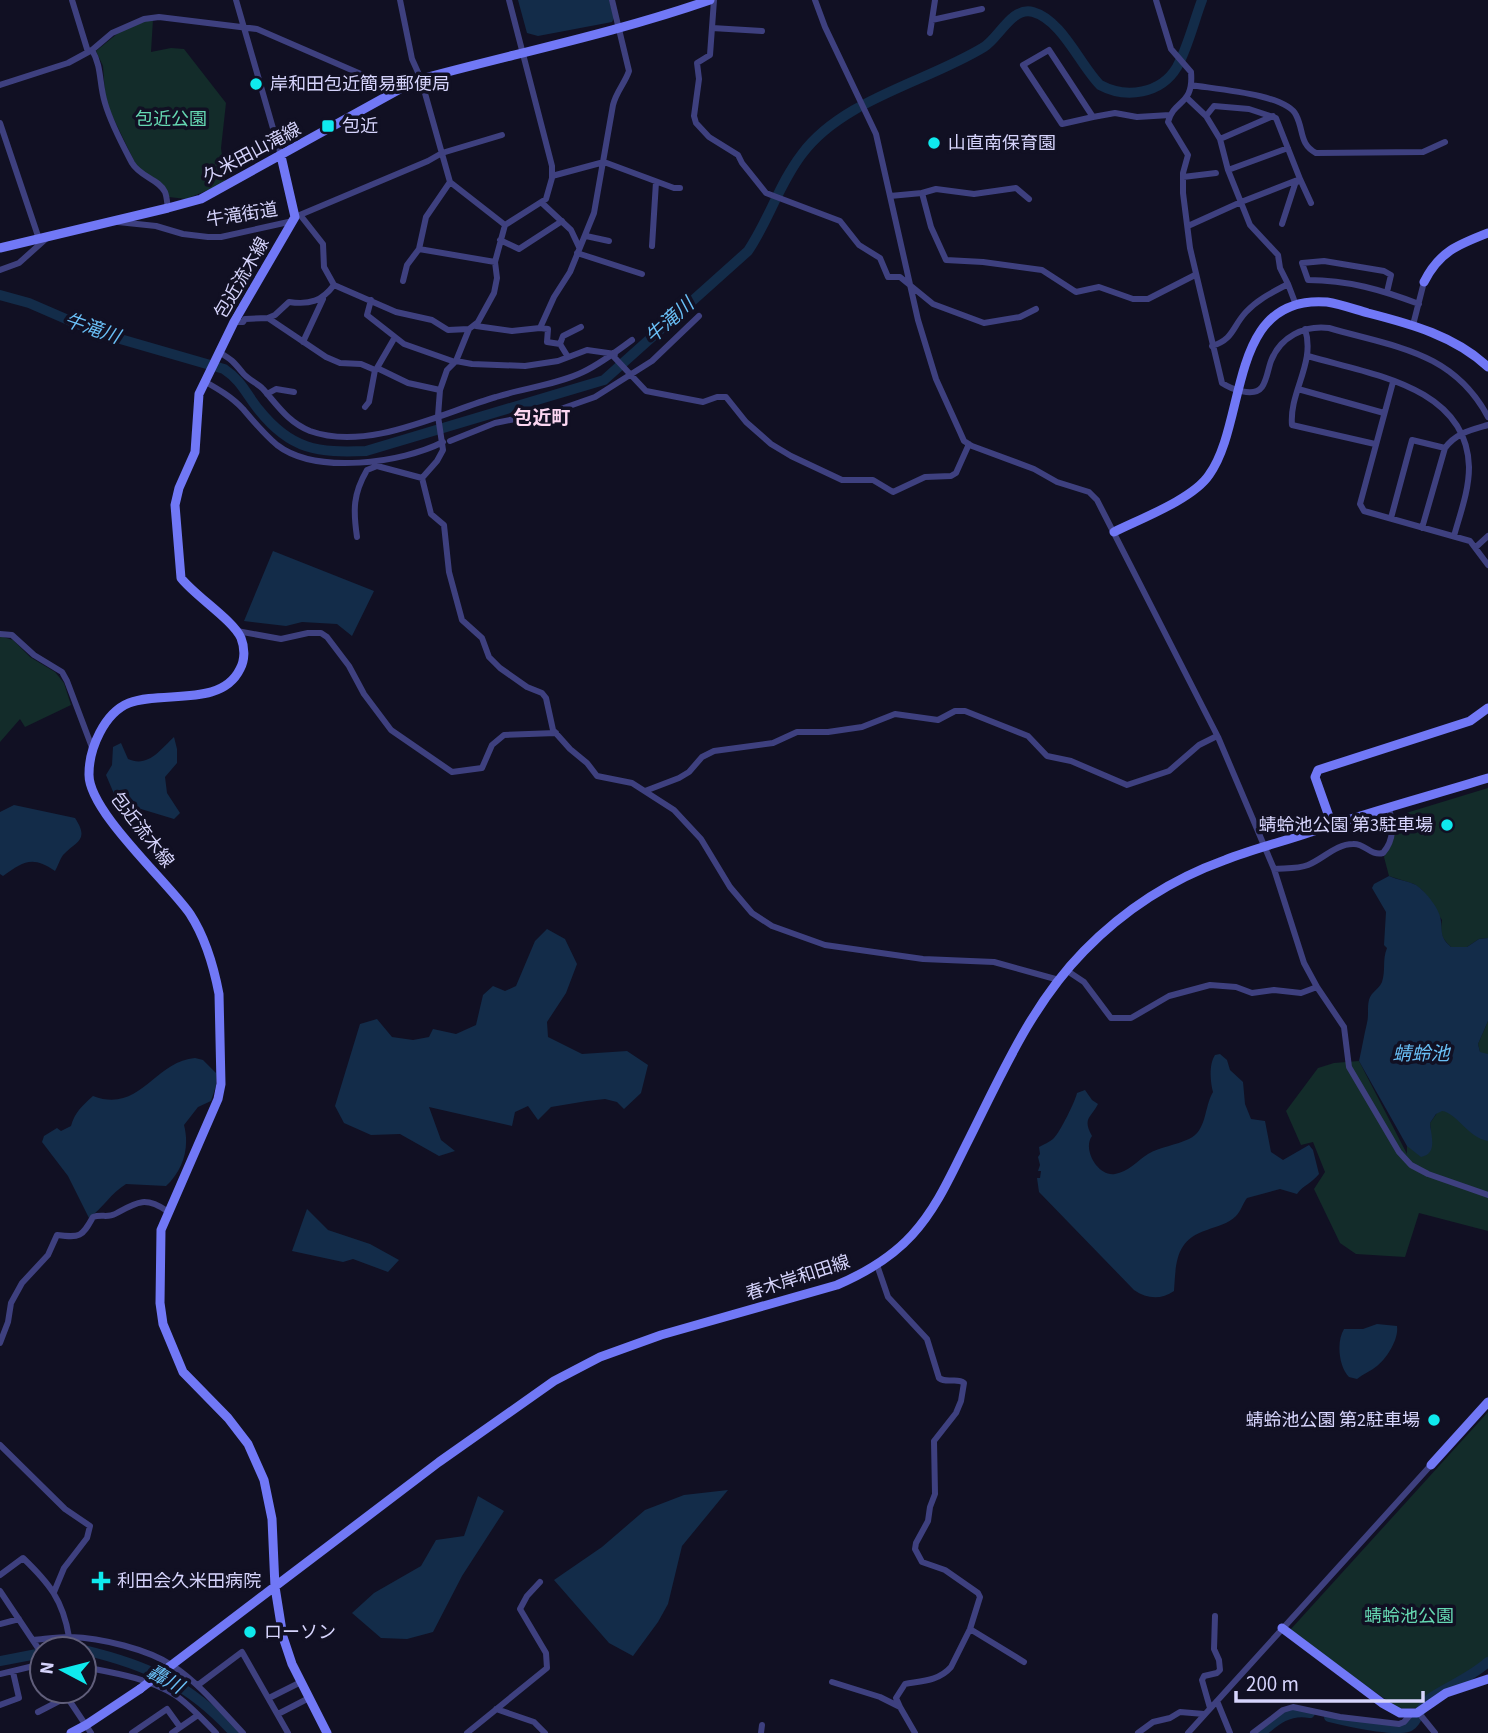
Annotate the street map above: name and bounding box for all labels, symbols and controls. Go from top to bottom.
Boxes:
place label: 岸和田包近簡易郵便局 [270,72,450,97]
marker: 岸和田包近簡易郵便局 [248,76,264,92]
park label: 包近公園 [135,107,207,132]
place label: 包近 [342,114,378,139]
street label: 久米田山滝線 [198,117,306,189]
marker: 包近 [320,118,336,134]
place label: 山直南保育園 [948,131,1056,156]
marker: 山直南保育園 [926,135,942,151]
street label: 牛滝街道 [204,197,280,233]
street label: 包近流木線 [209,233,275,323]
water label: 牛滝川 [640,291,702,350]
water label: 牛滝川 [61,307,125,352]
district label: 包近町 [513,405,571,432]
street label: 包近流木線 [104,787,180,873]
place label: 蜻蛉池公園 第3駐車場 [1258,813,1433,838]
marker: 蜻蛉池公園 第3駐車場 [1439,817,1455,833]
water label: 蜻蛉池 [1392,1041,1451,1068]
street label: 春木岸和田線 [743,1249,853,1307]
place label: 蜻蛉池公園 第2駐車場 [1245,1408,1420,1433]
marker: 蜻蛉池公園 第2駐車場 [1426,1412,1442,1428]
place label: 利田会久米田病院 [117,1569,261,1594]
marker: 利田会久米田病院 [91,1571,111,1591]
park label: 蜻蛉池公園 [1364,1604,1454,1629]
place label: ローソン [264,1620,336,1645]
marker: ローソン [242,1624,258,1640]
north arrow [28,1635,98,1705]
water label: 轟川 [142,1659,190,1702]
text: N [33,1660,62,1676]
scale bar [1236,1660,1423,1704]
text: 200 m [1246,1669,1299,1699]

